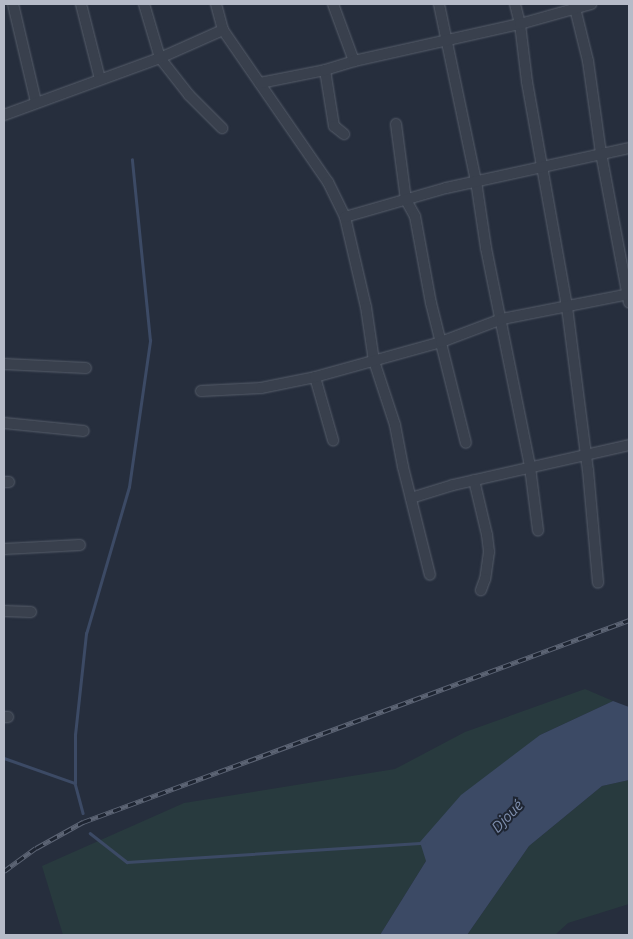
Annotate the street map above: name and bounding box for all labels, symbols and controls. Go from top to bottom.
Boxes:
water label: Djoué [487,796,527,836]

